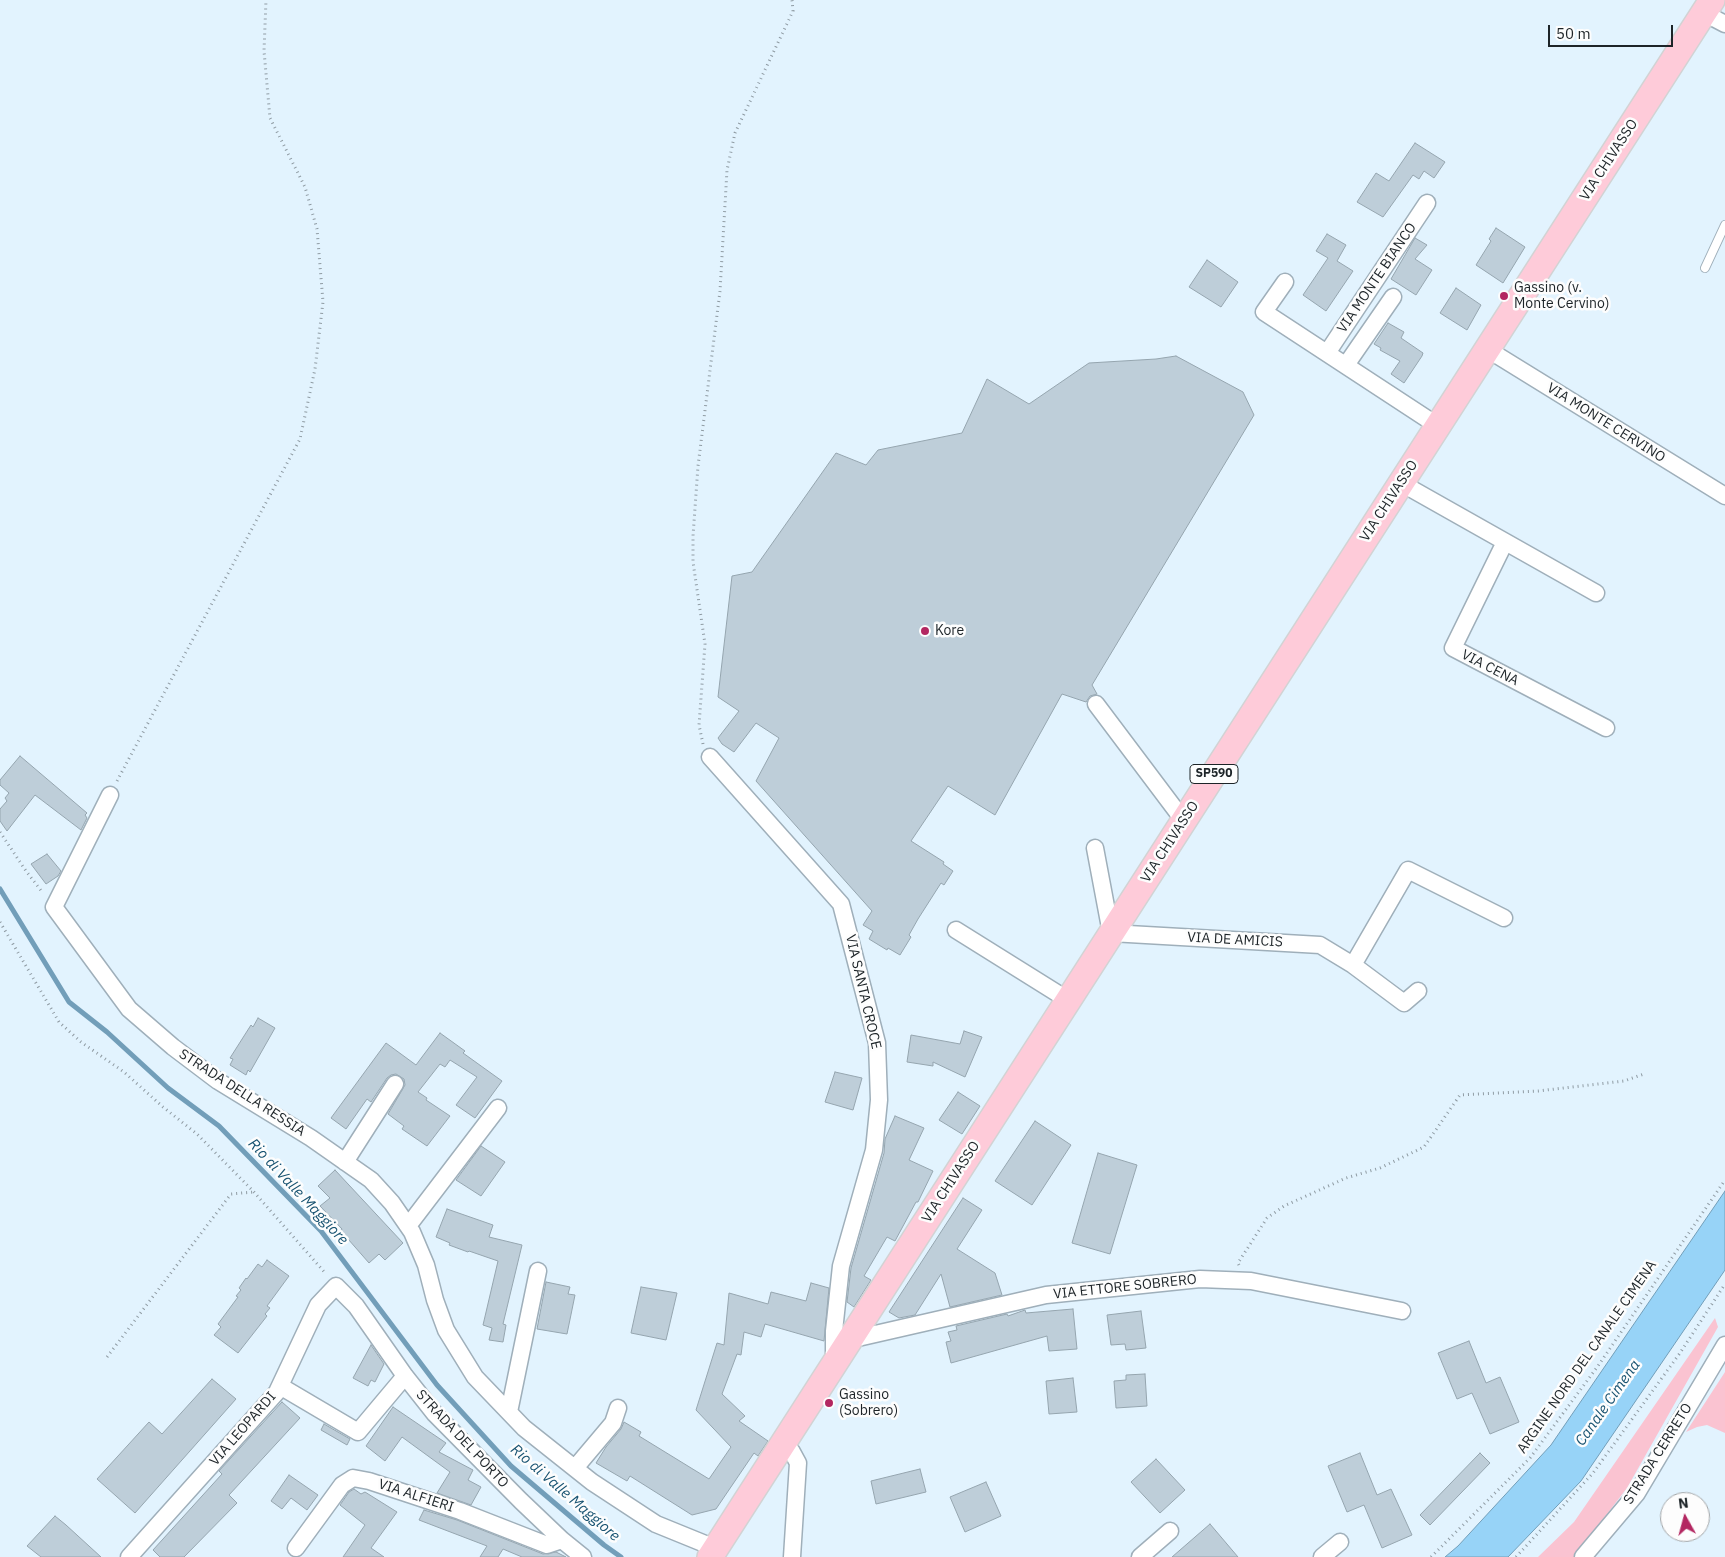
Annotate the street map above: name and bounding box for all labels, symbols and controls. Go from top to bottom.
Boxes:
scale bar [1550,15,1675,47]
text: 50 m [1556,24,1591,43]
street label: VIA CHIVASSO [1576,116,1642,204]
street label: VIA MONTE BIANCO [1334,220,1420,336]
place label: Gassino (v. Monte Cervino) [1514,280,1610,312]
marker: Gassino (v. Monte Cervino) [1498,290,1510,302]
street label: VIA MONTE CERVINO [1544,380,1668,466]
street label: VIA CHIVASSO [1356,457,1422,545]
place label: Kore [935,623,964,639]
marker: Kore [919,625,931,637]
street label: VIA CENA [1459,646,1521,690]
road number: SP590 [1190,764,1238,784]
street label: VIA CHIVASSO [1137,798,1203,886]
street label: VIA DE AMICIS [1187,929,1283,951]
street label: VIA SANTA CROCE [842,933,884,1051]
street label: STRADA DELLA RESSIA [176,1046,308,1140]
water label: Rio di Valle Maggiore [244,1135,352,1249]
street label: VIA CHIVASSO [918,1138,984,1226]
street label: ARGINE NORD DEL CANALE CIMENA [1514,1257,1660,1457]
street label: VIA ETTORE SOBRERO [1053,1271,1197,1303]
water label: Canale Cimena [1572,1357,1644,1449]
street label: STRADA DEL PORTO [412,1386,512,1492]
place label: Gassino (Sobrero) [839,1387,898,1420]
street label: VIA LEOPARDI [206,1389,280,1469]
marker: Gassino (Sobrero) [823,1397,835,1409]
street label: STRADA CERRETO [1620,1400,1696,1508]
water label: Rio di Valle Maggiore [507,1441,623,1545]
street label: VIA ALFIERI [376,1476,456,1516]
north arrow [1660,1492,1710,1542]
text: N [1677,1494,1689,1513]

